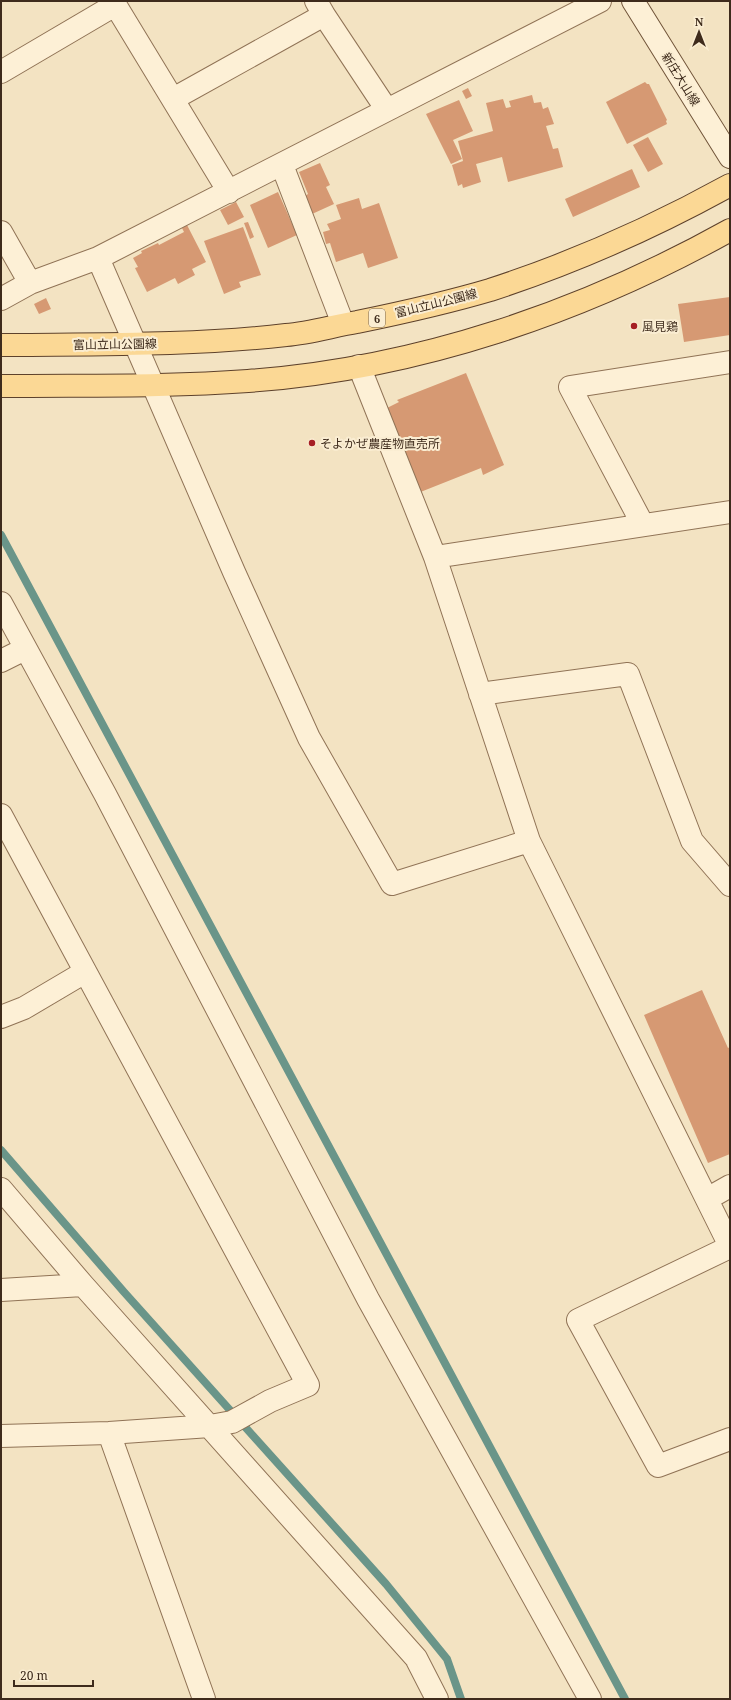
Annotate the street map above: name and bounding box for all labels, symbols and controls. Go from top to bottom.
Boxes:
north arrow [679,12,719,52]
text: N [695,14,704,29]
street label: 新庄大山線 [658,49,704,109]
street label: 富山立山公園線 [393,285,479,321]
road number: 6 [369,309,385,327]
place label: 風見鶏 [642,318,678,335]
marker: 風見鶏 [629,321,639,331]
street label: 富山立山公園線 [73,335,157,353]
place label: そよかぜ農産物直売所 [320,435,440,452]
marker: そよかぜ農産物直売所 [307,438,317,448]
scale bar [14,1662,93,1688]
text: 20 m [20,1667,48,1684]

